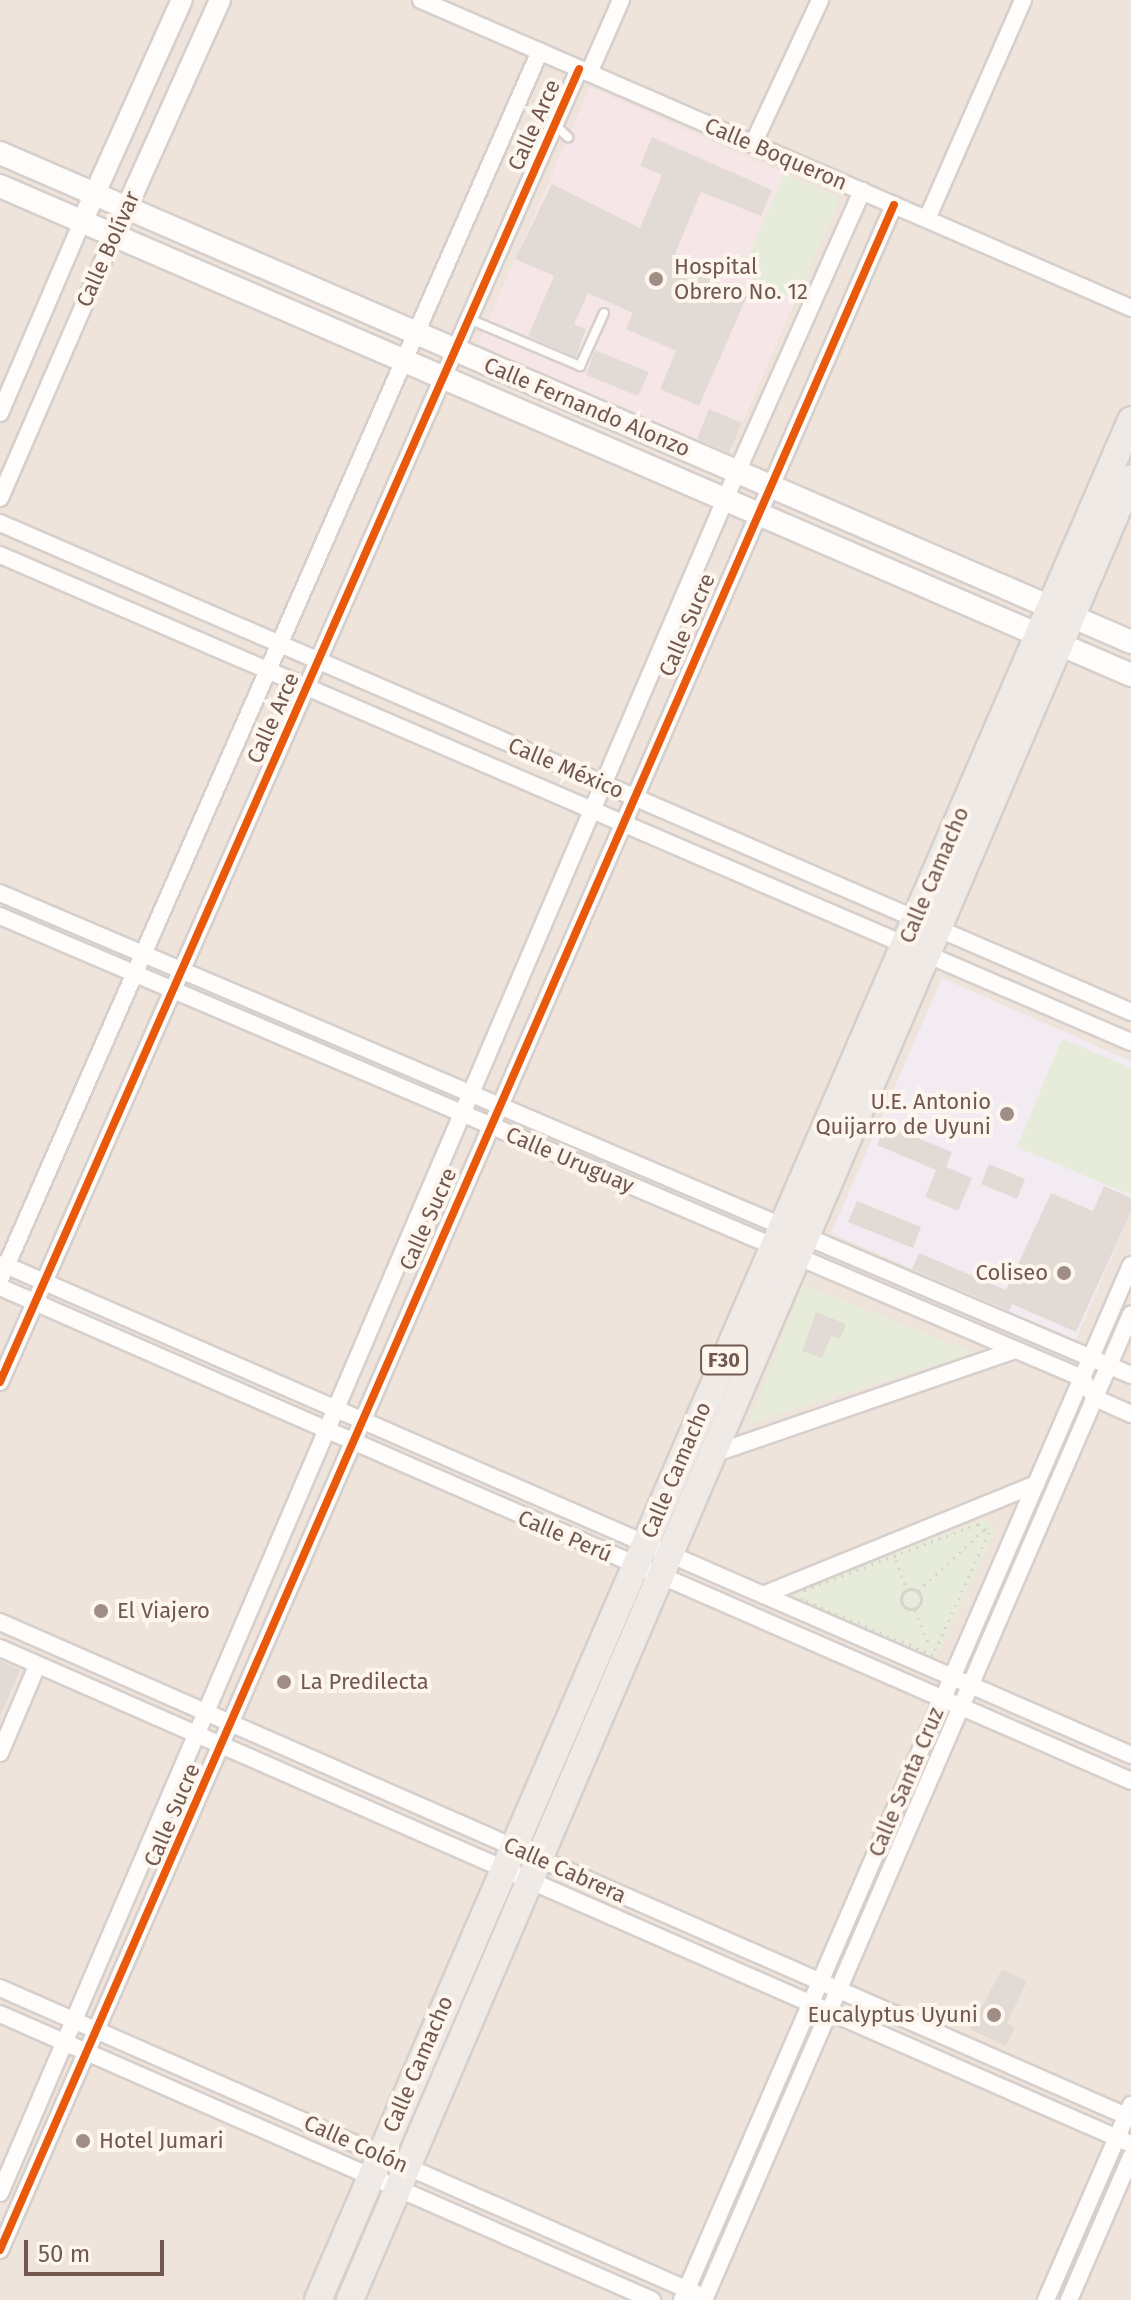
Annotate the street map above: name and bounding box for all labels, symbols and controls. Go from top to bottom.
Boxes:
street label: Calle Arce [502,75,566,175]
street label: Calle Boqueron [701,112,851,196]
street label: Calle Bolívar [71,187,145,311]
place label: Hospital Obrero No. 12 [674,253,808,304]
marker: Hospital Obrero No. 12 [645,268,667,290]
street label: Calle Fernando Alonzo [480,352,694,462]
street label: Calle Sucre [653,569,721,681]
street label: Calle Arce [241,668,305,768]
street label: Calle México [504,732,628,804]
street label: Calle Camacho [893,803,975,947]
place label: U.E. Antonio Quijarro de Uyuni [815,1088,991,1140]
marker: U.E. Antonio Quijarro de Uyuni [998,1105,1016,1123]
street label: Calle Uruguay [502,1121,638,1199]
street label: Calle Sucre [394,1164,462,1274]
place label: Coliseo [976,1260,1048,1286]
marker: Coliseo [1055,1264,1073,1282]
road number: F30 [700,1344,748,1376]
street label: Calle Camacho [635,1398,717,1542]
street label: Calle Perú [514,1504,616,1568]
place label: El Viajero [117,1598,210,1624]
marker: El Viajero [92,1602,110,1620]
place label: La Predilecta [300,1669,429,1695]
marker: La Predilecta [275,1673,293,1691]
street label: Calle Santa Cruz [863,1703,949,1861]
street label: Calle Sucre [138,1759,206,1871]
street label: Calle Cabrera [500,1831,630,1909]
street label: Calle Camacho [377,1992,459,2136]
place label: Eucalyptus Uyuni [807,2002,978,2028]
marker: Eucalyptus Uyuni [985,2006,1003,2024]
street label: Calle Colón [300,2109,412,2179]
place label: Hotel Jumari [99,2128,224,2154]
marker: Hotel Jumari [74,2132,92,2150]
scale bar [28,2224,168,2274]
text: 50 m [38,2240,90,2268]

